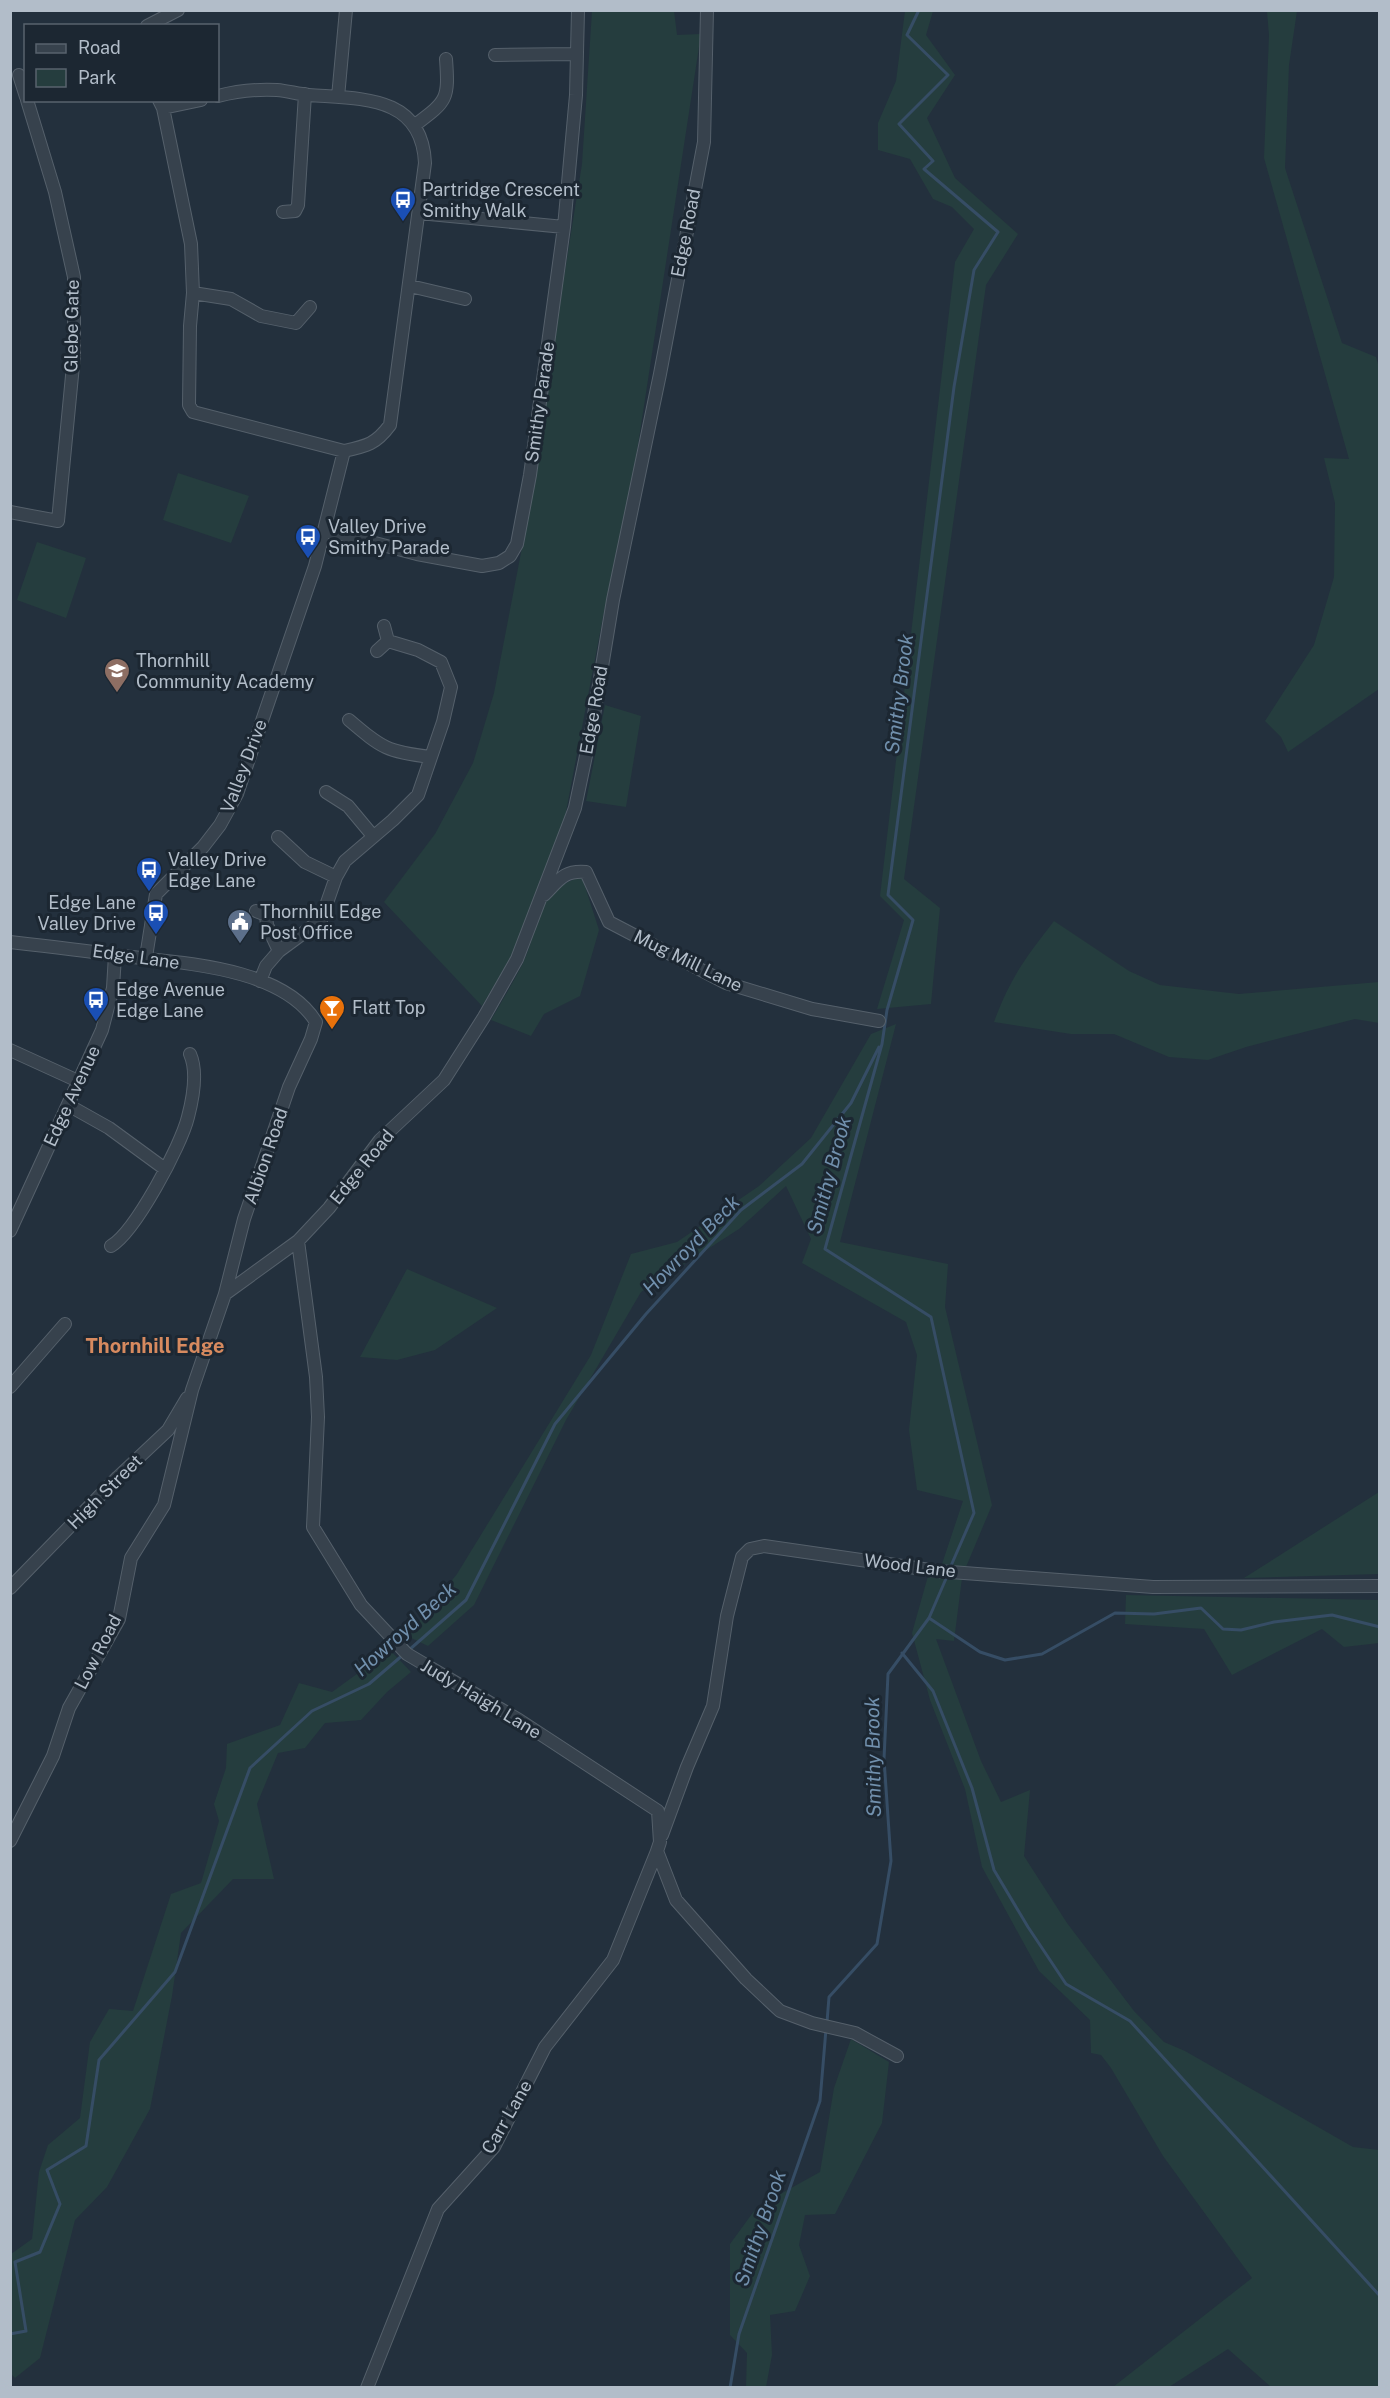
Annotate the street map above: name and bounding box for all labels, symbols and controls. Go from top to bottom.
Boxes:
legend [24,24,219,102]
text: Road [78,37,121,58]
text: Park [78,67,116,88]
place label: Partridge Crescent Smithy Walk [422,179,580,221]
bus stop icon: Partridge Crescent Smithy Walk [388,185,418,223]
street label: Edge Road [667,187,704,279]
street label: Glebe Gate [60,279,83,373]
street label: Smithy Parade [521,340,558,464]
place label: Valley Drive Smithy Parade [328,516,450,558]
bus stop icon: Valley Drive Smithy Parade [293,522,323,560]
water label: Smithy Brook [880,632,918,755]
place label: Thornhill Community Academy [136,650,314,692]
school or university icon: Thornhill Community Academy [102,656,132,694]
street label: Edge Road [575,664,612,756]
street label: Valley Drive [216,716,271,816]
place label: Valley Drive Edge Lane [168,849,267,891]
bus stop icon: Valley Drive Edge Lane [134,855,164,893]
place label: Edge Lane Valley Drive [37,892,136,934]
bus stop icon: Edge Lane Valley Drive [141,898,171,936]
place label: Thornhill Edge Post Office [260,901,382,943]
public building icon: Thornhill Edge Post Office [225,907,255,945]
street label: Mug Mill Lane [631,925,746,996]
street label: Edge Lane [91,940,181,973]
place label: Edge Avenue Edge Lane [116,979,225,1021]
bus stop icon: Edge Avenue Edge Lane [81,985,111,1023]
bar icon: Flatt Top [317,993,347,1031]
place label: Flatt Top [352,997,425,1018]
street label: Edge Avenue [39,1042,104,1150]
street label: Albion Road [239,1105,292,1207]
water label: Smithy Brook [802,1113,856,1236]
street label: Edge Road [325,1125,398,1208]
water label: Howroyd Beck [637,1190,745,1300]
district label: Thornhill Edge [86,1334,224,1358]
street label: High Street [63,1450,146,1533]
street label: Wood Lane [863,1549,957,1582]
water label: Howroyd Beck [349,1577,461,1681]
street label: Low Road [70,1611,125,1693]
street label: Judy Haigh Lane [417,1654,545,1743]
water label: Smithy Brook [860,1696,886,1818]
street label: Carr Lane [477,2076,536,2157]
water label: Smithy Brook [729,2167,791,2289]

